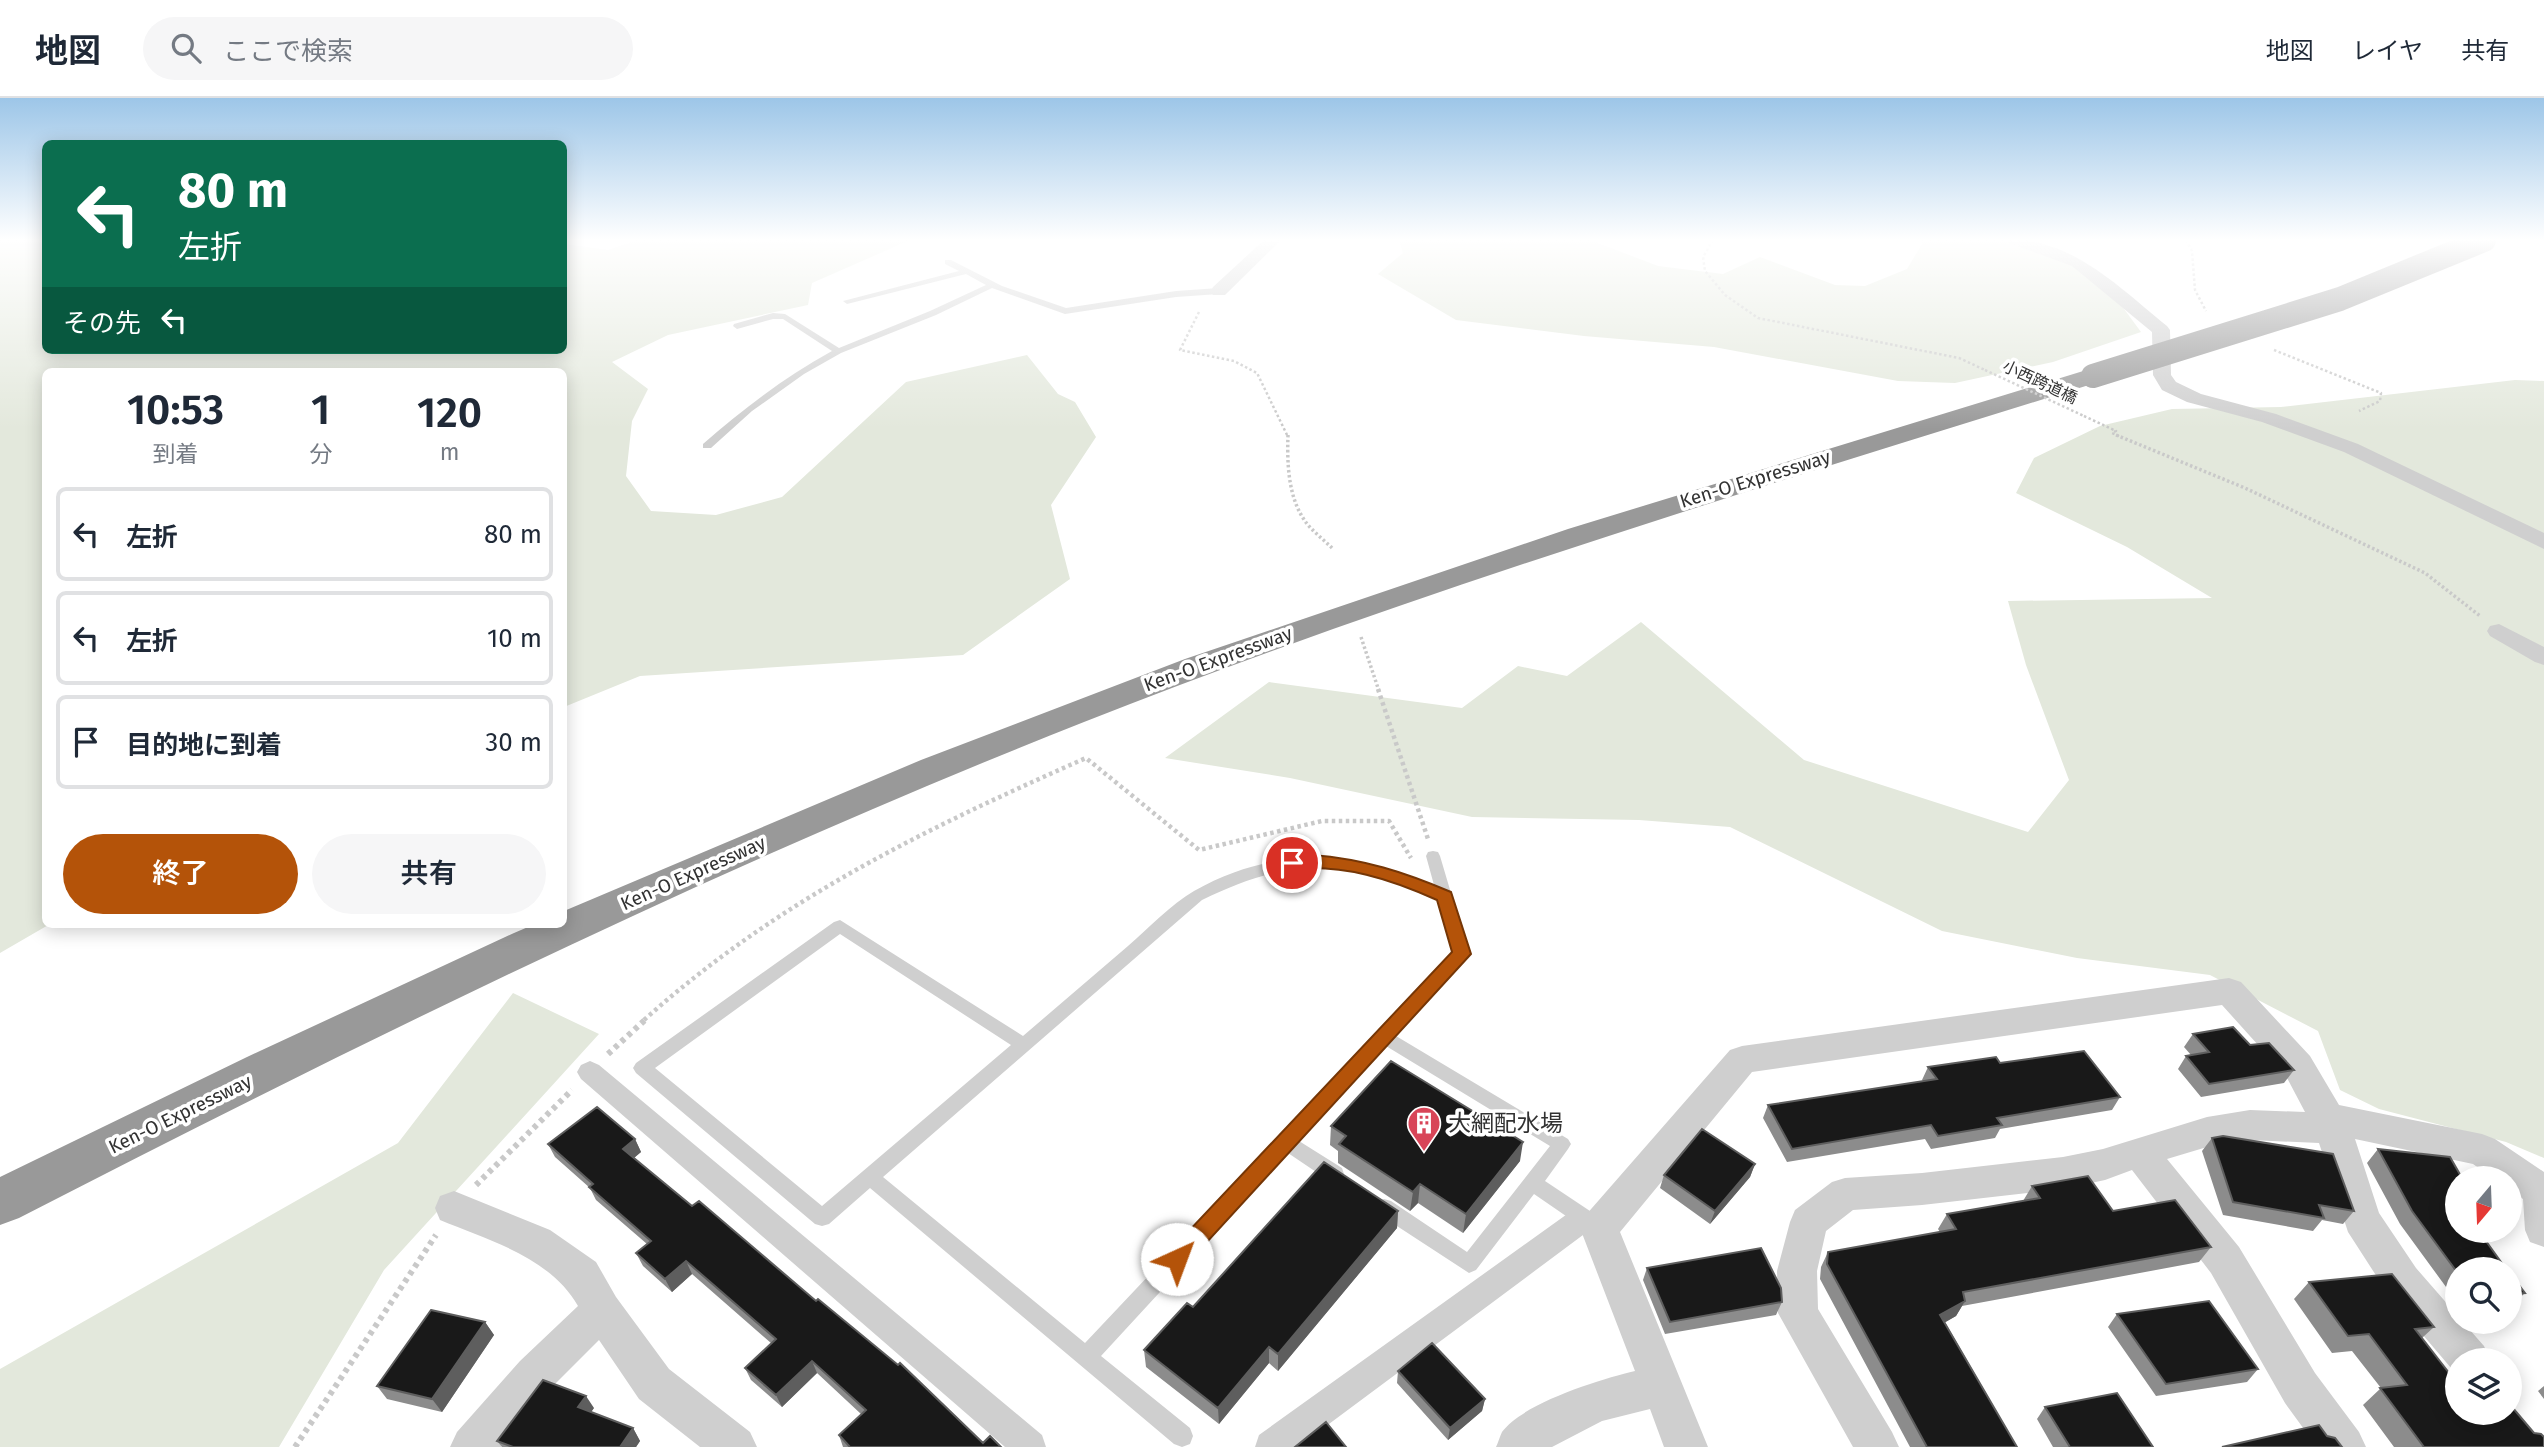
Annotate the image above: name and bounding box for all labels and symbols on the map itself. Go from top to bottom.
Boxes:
street label: 小西跨道橋 [2000,356,2080,408]
street label: Ken-O Expressway [1677,445,1834,513]
street label: Ken-O Expressway [1141,621,1296,697]
street label: Ken-O Expressway [617,830,770,915]
pin [1262,833,1322,893]
street label: Ken-O Expressway [105,1069,256,1159]
building icon: 大網配水場 [1405,1104,1443,1153]
place label: 大網配水場 [1448,1109,1563,1137]
north arrow [2445,1166,2522,1242]
position arrow [1140,1222,1214,1296]

